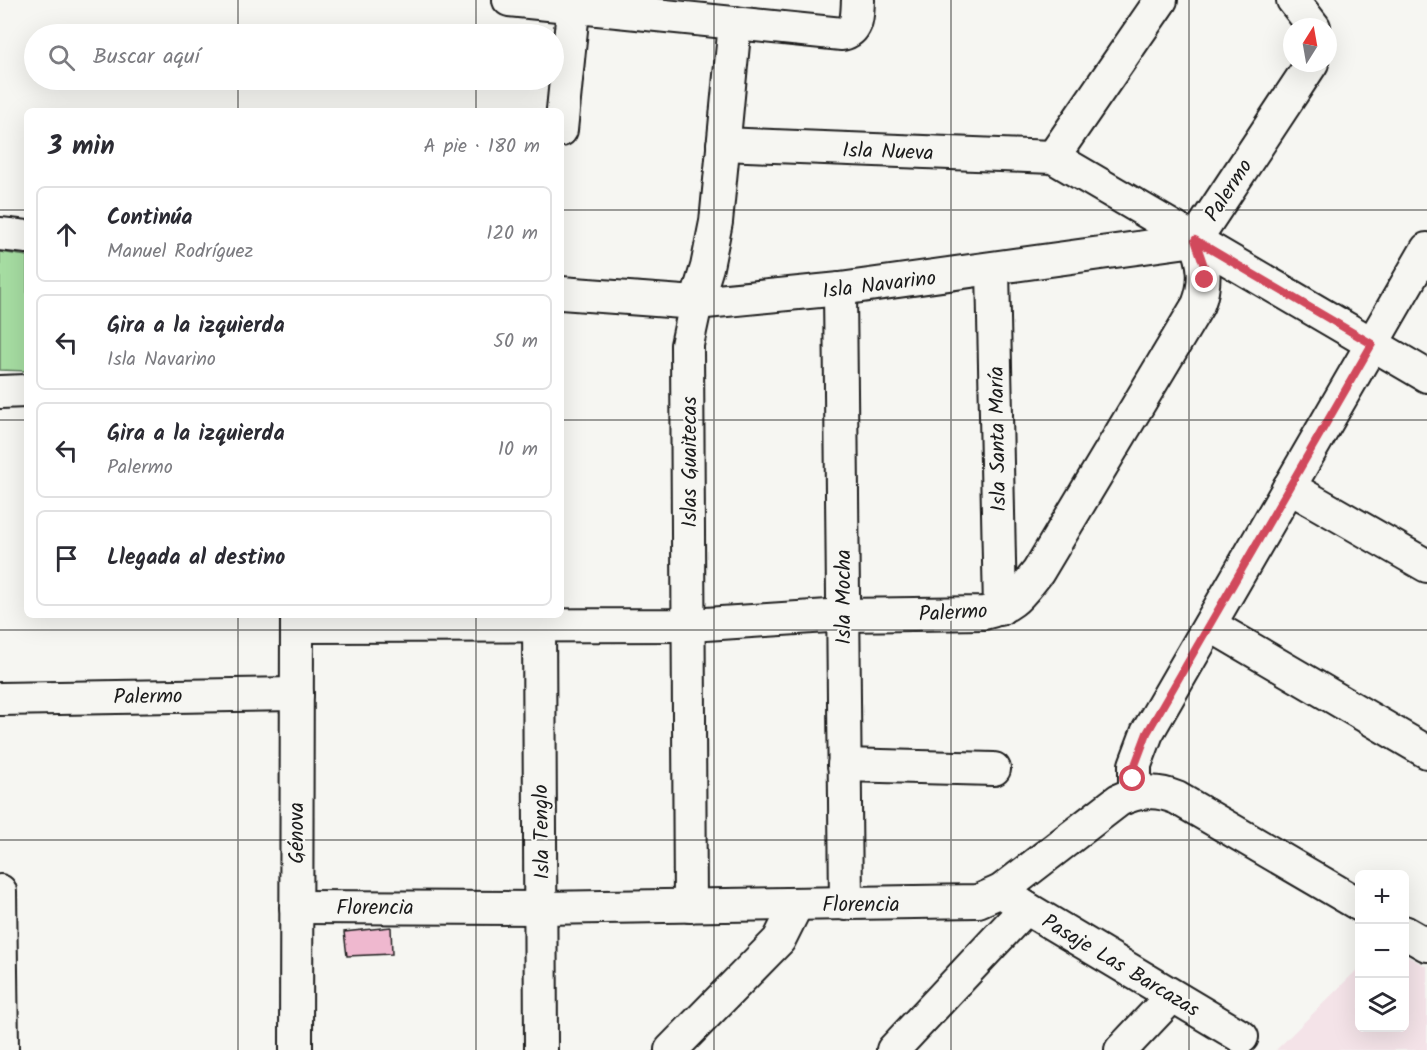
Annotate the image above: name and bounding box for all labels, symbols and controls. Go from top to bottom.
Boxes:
north arrow [1283,18,1337,72]
search box [24,24,564,90]
text: Buscar aquí [93,40,200,75]
icon: search [45,41,78,74]
text: 3 min [48,126,115,168]
text: A pie · 180 m [423,131,540,163]
street label: Isla Nueva [842,134,934,171]
street label: Palermo [1197,153,1262,229]
text: Continúa [107,201,192,236]
icon: ahead [50,218,83,251]
text: 120 m [486,218,538,250]
text: Manuel Rodríguez [107,236,253,268]
street label: Isla Navarino [820,262,938,309]
route end [1191,266,1217,292]
text: Gira a la izquierda [107,309,285,344]
icon: left [50,326,83,359]
text: 50 m [493,326,538,358]
text: Isla Navarino [107,344,216,376]
street label: Isla Santa María [981,366,1016,512]
street label: Islas Guaitecas [674,396,707,528]
text: Gira a la izquierda [107,417,285,452]
icon: left [50,434,83,467]
text: 10 m [498,434,538,466]
text: Palermo [107,452,173,484]
text: Llegada al destino [107,541,285,576]
icon: arrive [50,542,83,575]
street label: Isla Mocha [828,549,861,645]
street label: Palermo [918,595,988,632]
street label: Palermo [113,680,183,715]
route start [1119,765,1145,791]
street label: Isla Tenglo [525,784,560,880]
street label: Génova [281,802,314,864]
map controls [1355,870,1409,1032]
button: + [1355,870,1409,924]
street label: Florencia [822,889,900,922]
street label: Florencia [336,892,414,925]
street label: Pasaje Las Barcazas [1035,906,1206,1027]
button: − [1355,924,1409,978]
button: layers [1355,978,1409,1032]

